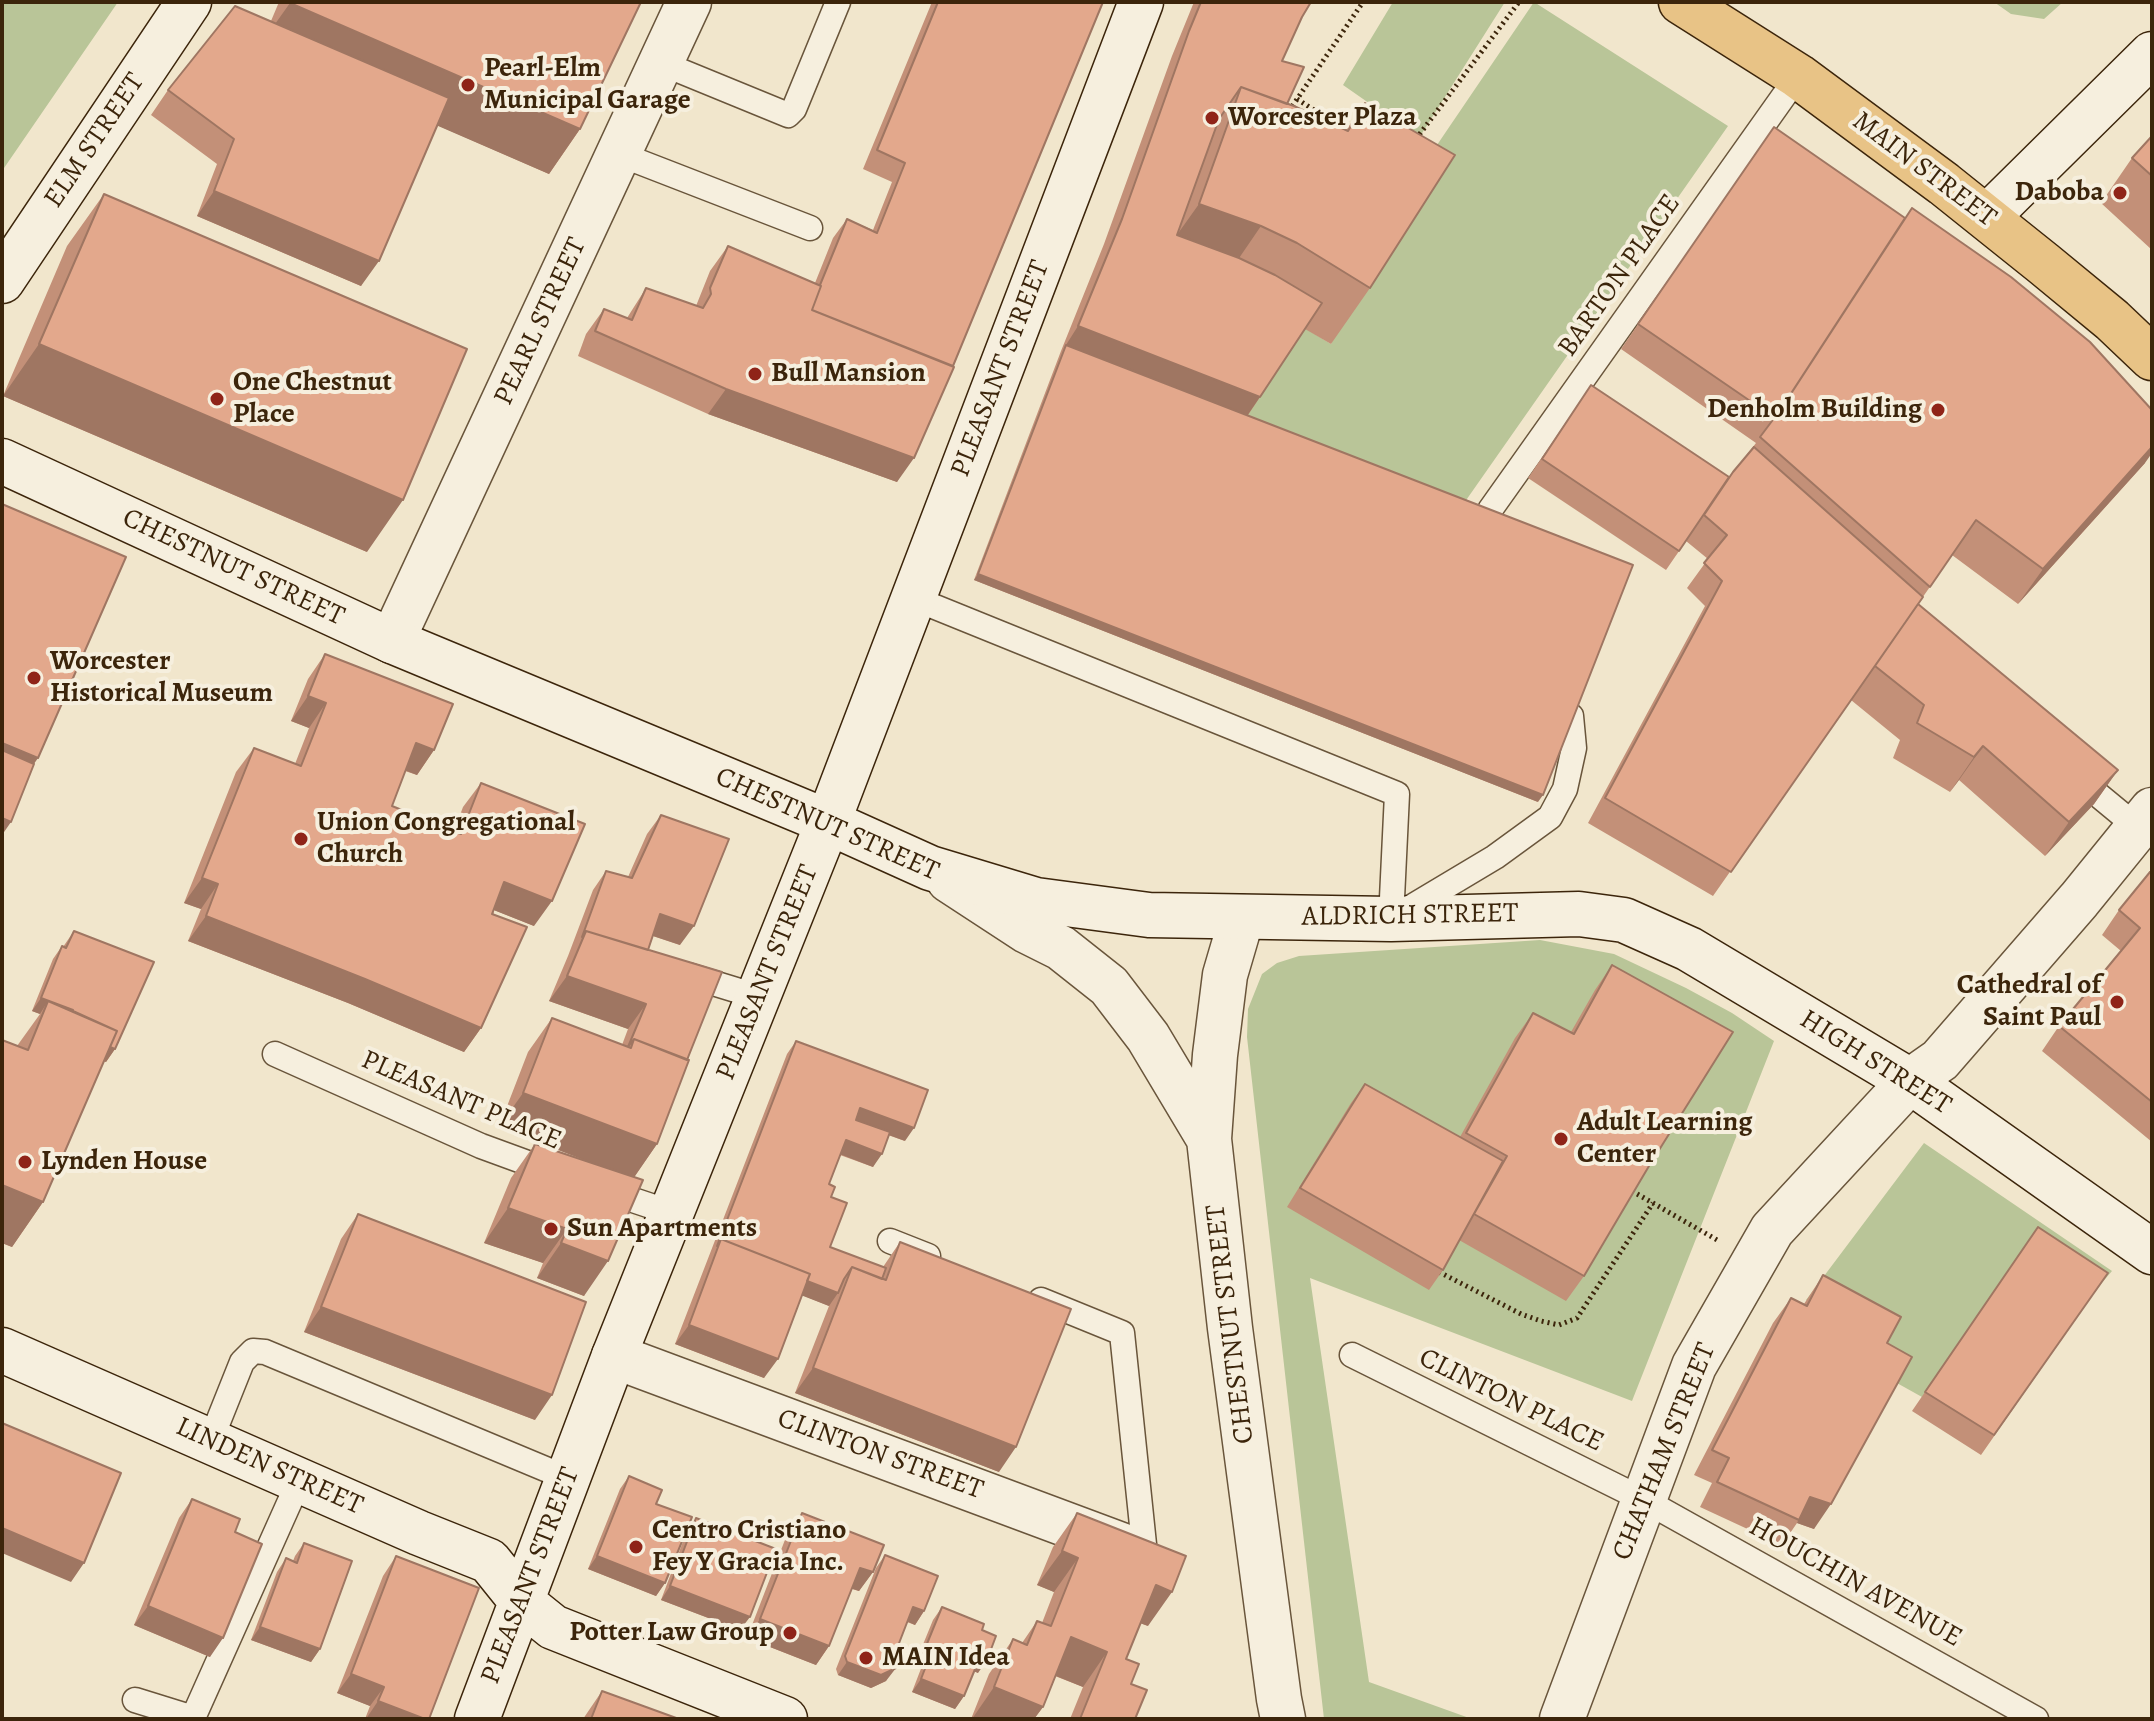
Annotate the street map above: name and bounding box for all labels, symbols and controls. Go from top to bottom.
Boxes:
place label: Pearl-Elm Municipal Garage [484,52,691,118]
street label: ELM STREET [38,67,152,215]
marker: Pearl-Elm Municipal Garage [459,76,477,94]
place label: Worcester Plaza [1228,101,1417,135]
street label: MAIN STREET [1845,105,2003,235]
marker: Worcester Plaza [1203,109,1221,127]
place label: Daboba [2014,176,2104,210]
marker: Daboba [2111,184,2129,202]
street label: BARTON PLACE [1552,188,1688,364]
street label: PEARL STREET [488,233,594,411]
street label: PLEASANT STREET [944,256,1058,482]
place label: Bull Mansion [771,357,926,391]
marker: Bull Mansion [746,365,764,383]
place label: One Chestnut Place [233,366,392,432]
marker: One Chestnut Place [208,390,226,408]
place label: Denholm Building [1707,393,1922,427]
marker: Denholm Building [1929,401,1947,419]
street label: CHESTNUT STREET [117,502,349,634]
place label: Worcester Historical Museum [50,645,273,711]
marker: Worcester Historical Museum [25,669,43,687]
street label: CHESTNUT STREET [710,761,944,889]
place label: Union Congregational Church [317,806,575,872]
marker: Union Congregational Church [292,830,310,848]
street label: PLEASANT STREET [709,860,827,1086]
street label: ALDRICH STREET [1301,897,1519,935]
place label: Cathedral of Saint Paul [1957,969,2101,1035]
marker: Cathedral of Saint Paul [2108,993,2126,1011]
street label: HIGH STREET [1793,1003,1957,1123]
street label: PLEASANT PLACE [356,1044,566,1158]
place label: Adult Learning Center [1577,1106,1753,1172]
marker: Adult Learning Center [1552,1130,1570,1148]
place label: Lynden House [41,1145,207,1179]
marker: Lynden House [16,1153,34,1171]
street label: CHESTNUT STREET [1200,1202,1262,1446]
place label: Sun Apartments [567,1212,757,1246]
marker: Sun Apartments [542,1220,560,1238]
street label: CHATHAM STREET [1606,1338,1724,1566]
street label: CLINTON PLACE [1413,1342,1609,1460]
street label: CLINTON STREET [773,1402,987,1508]
street label: LINDEN STREET [170,1411,368,1523]
street label: PLEASANT STREET [474,1463,588,1689]
street label: HOUCHIN AVENUE [1743,1510,1967,1656]
place label: Centro Cristiano Fey Y Gracia Inc. [652,1514,846,1580]
marker: Centro Cristiano Fey Y Gracia Inc. [627,1538,645,1556]
place label: Potter Law Group [569,1616,774,1650]
marker: Potter Law Group [781,1624,799,1642]
place label: MAIN Idea [882,1641,1010,1675]
marker: MAIN Idea [857,1649,875,1667]

